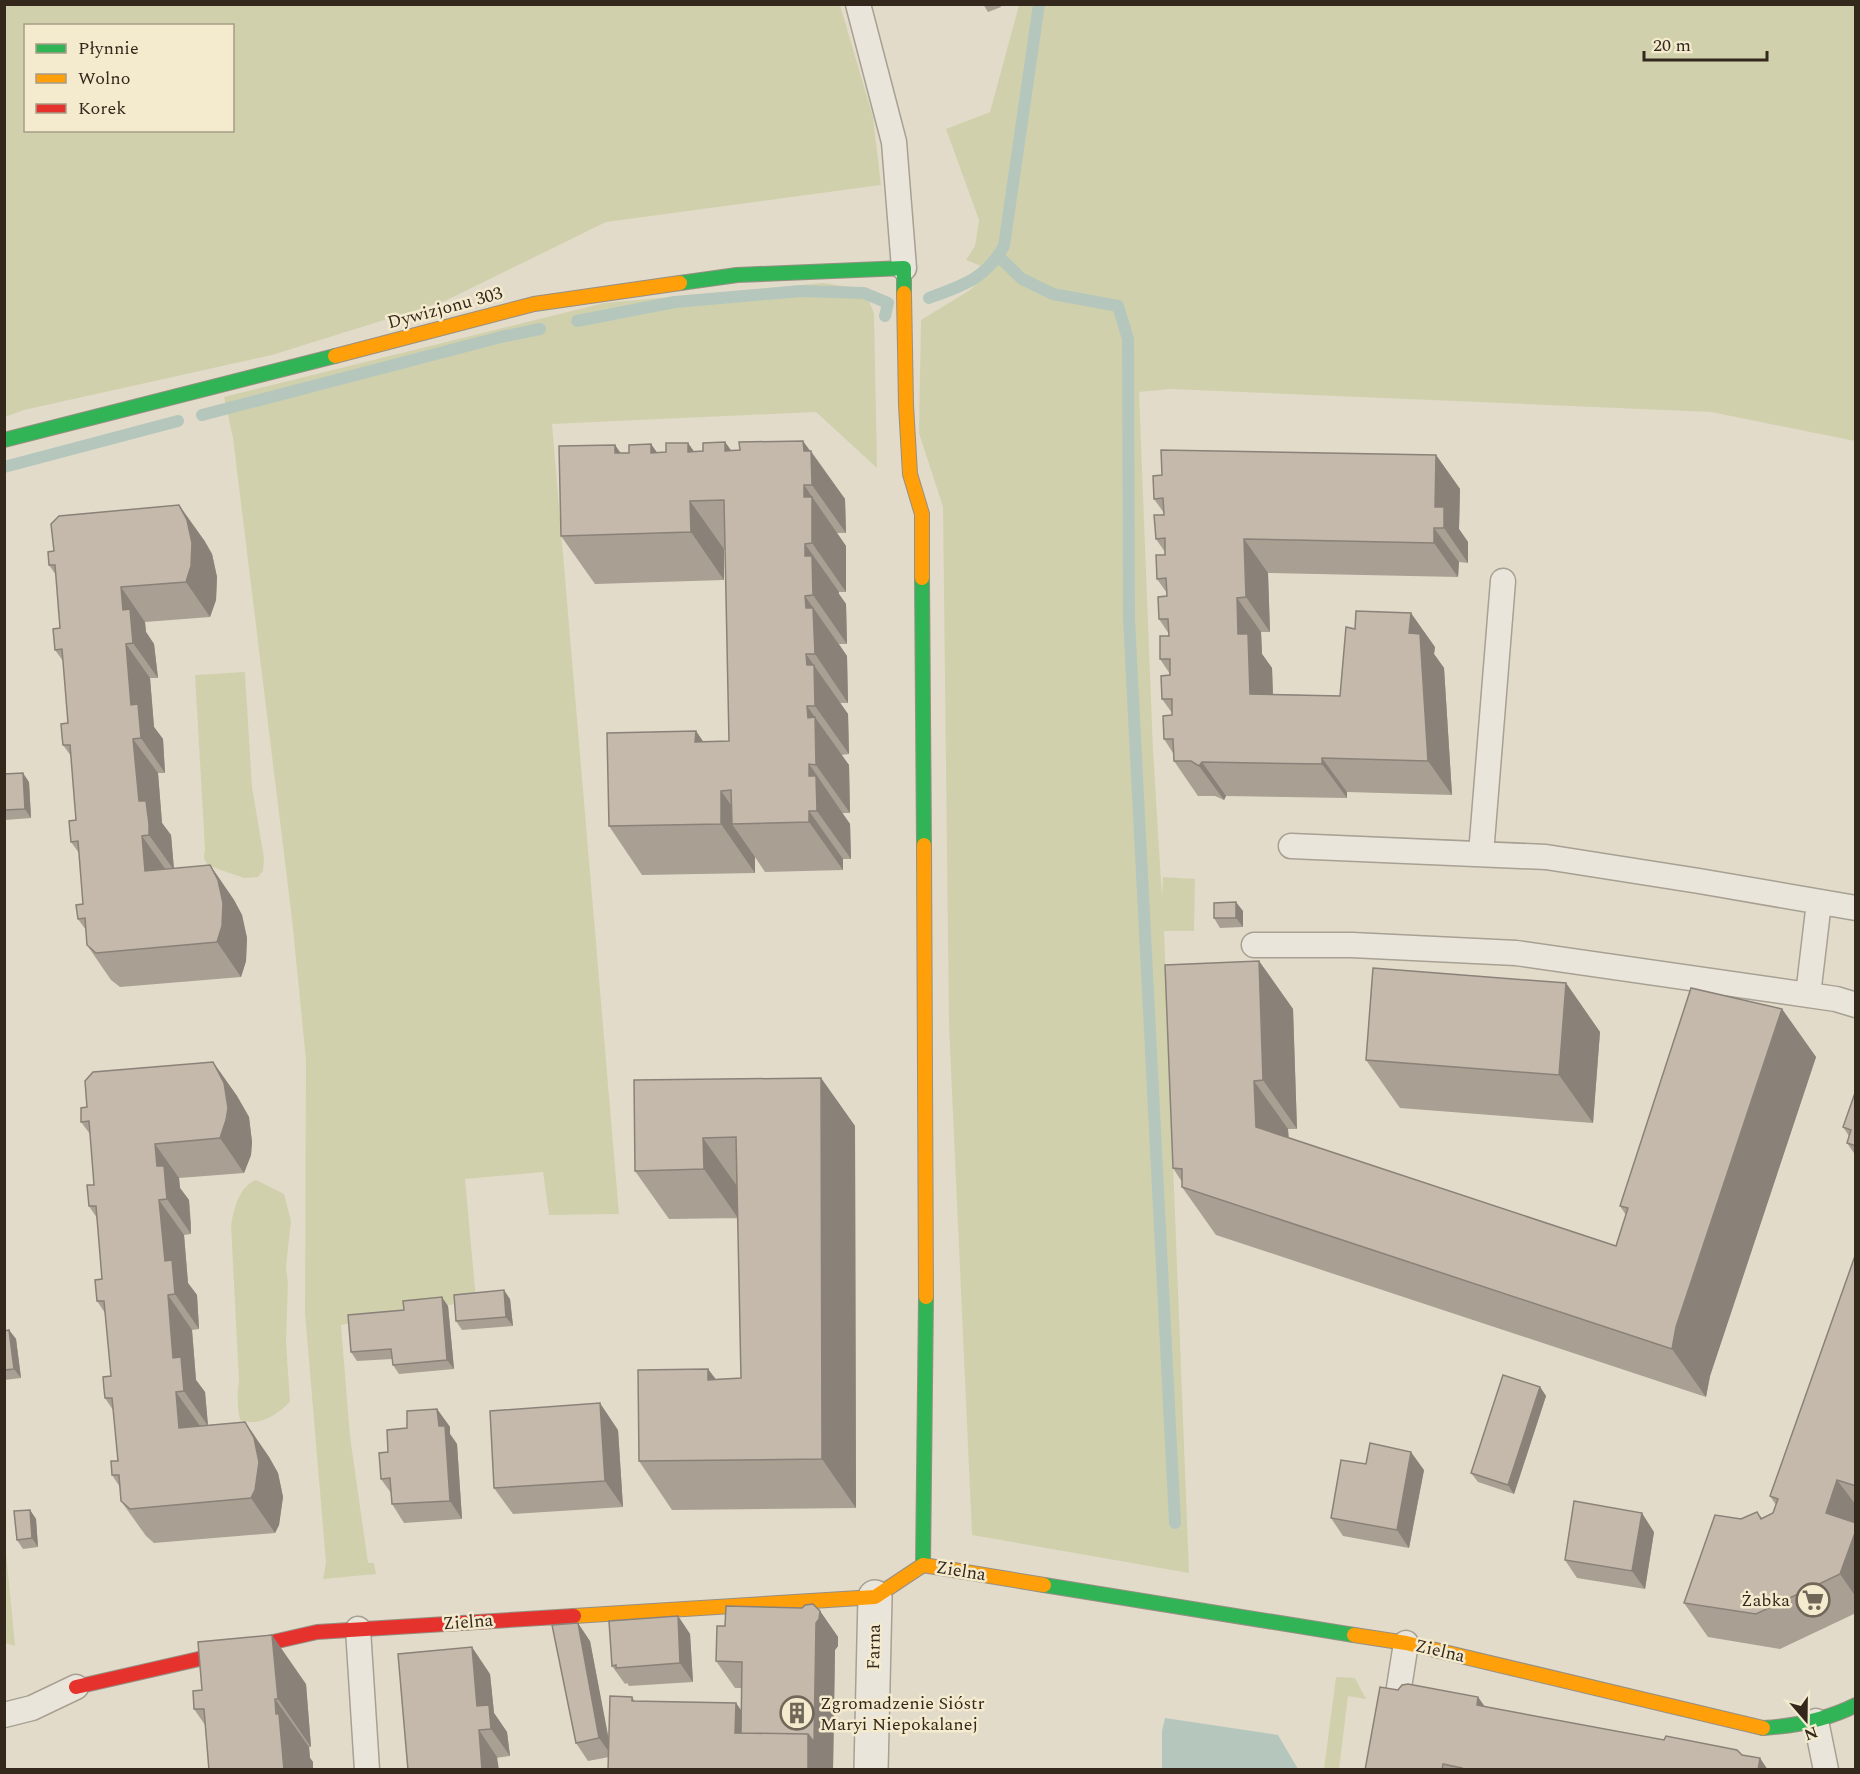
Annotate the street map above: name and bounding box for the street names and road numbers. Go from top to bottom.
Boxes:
street label: Dywizjonu 303 [384,280,506,336]
street label: Zielna [934,1554,988,1588]
street label: Zielna [442,1607,494,1637]
street label: Farna [860,1624,888,1670]
street label: Zielna [1412,1632,1468,1670]

